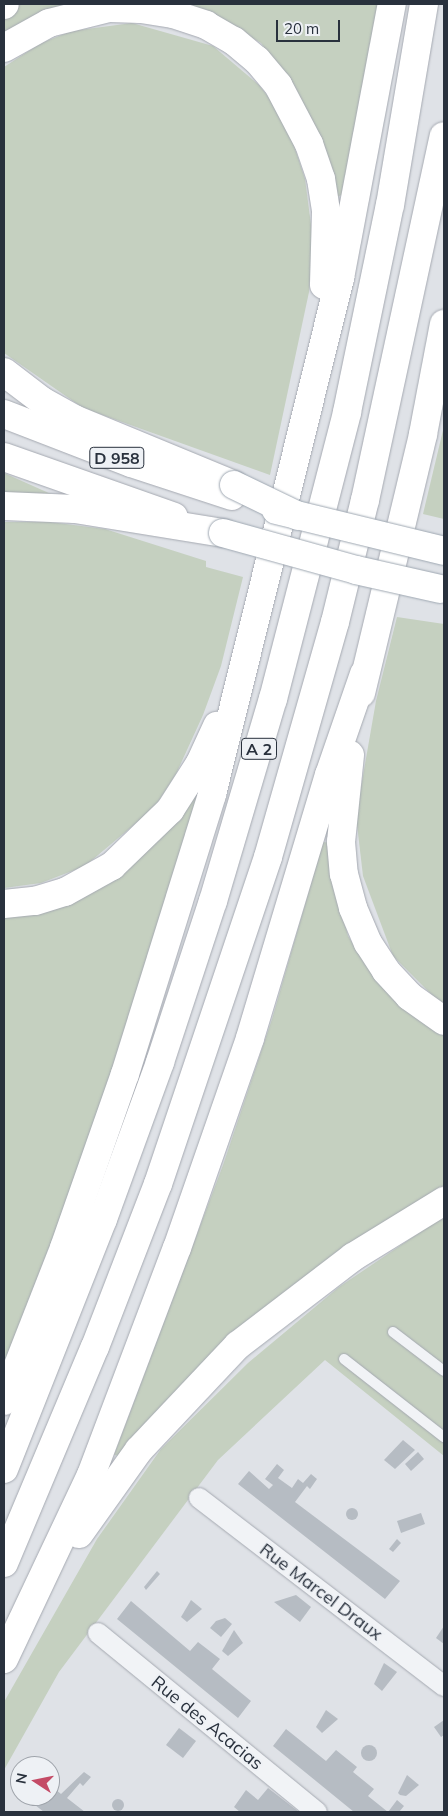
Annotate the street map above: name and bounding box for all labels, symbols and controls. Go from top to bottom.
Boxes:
scale bar [278,10,342,42]
text: 20 m [284,19,319,38]
road number: D 958 [88,444,146,472]
road number: A 2 [240,736,278,762]
street label: Rue Marcel Draux [255,1539,387,1645]
street label: Rue des Acacias [147,1671,267,1775]
north arrow [10,1756,60,1806]
text: N [11,1771,31,1785]

